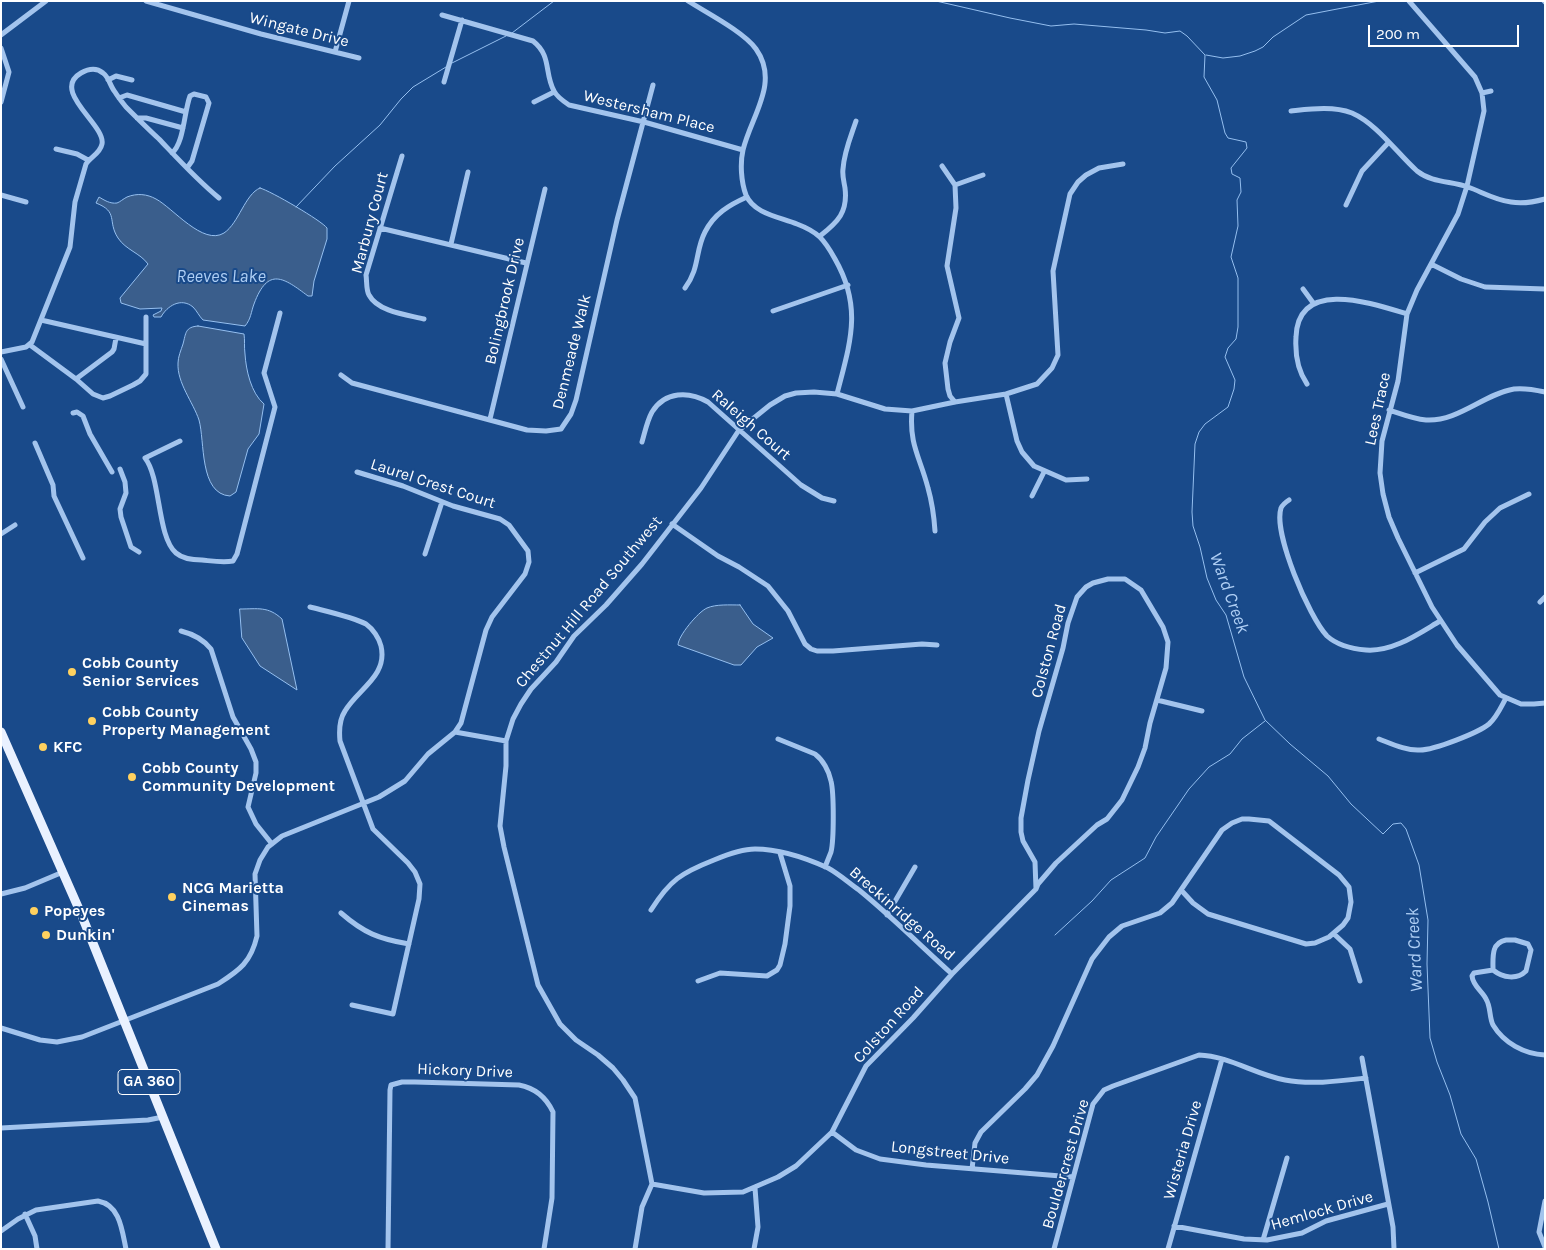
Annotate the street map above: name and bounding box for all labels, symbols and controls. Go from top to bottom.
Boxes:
street label: Wingate Drive [247,8,351,52]
scale bar [1371,15,1522,47]
text: 200 m [1376,25,1420,43]
street label: Westersham Place [581,86,717,138]
street label: Marbury Court [347,170,393,276]
street label: Bolingbrook Drive [481,236,529,366]
water label: Reeves Lake [176,266,266,288]
street label: Denmeade Walk [548,292,596,412]
street label: Lees Trace [1361,371,1395,447]
street label: Raleigh Court [707,385,795,465]
street label: Laurel Crest Court [368,455,498,513]
street label: Chestnut Hill Road Southwest [512,512,666,692]
water label: Ward Creek [1204,550,1254,636]
street label: Colston Road [1027,602,1071,700]
place label: Cobb County Senior Services [82,653,199,691]
marker: Cobb County Senior Services [66,666,78,678]
place label: Cobb County Property Management [102,702,270,740]
marker: Cobb County Property Management [86,715,98,727]
place label: KFC [53,737,82,757]
marker: KFC [37,741,49,753]
place label: Cobb County Community Development [142,758,335,796]
marker: Cobb County Community Development [126,771,138,783]
street label: Breckinridge Road [845,863,959,965]
place label: NCG Marietta Cinemas [182,878,284,916]
marker: NCG Marietta Cinemas [166,891,178,903]
place label: Popeyes [44,901,106,921]
marker: Popeyes [28,905,40,917]
water label: Ward Creek [1402,907,1428,993]
place label: Dunkin' [56,925,115,945]
marker: Dunkin' [40,929,52,941]
street label: Colston Road [850,983,928,1067]
street label: Hickory Drive [417,1060,513,1082]
road number: GA 360 [118,1070,180,1094]
street label: Bouldercrest Drive [1038,1097,1094,1231]
street label: Wisteria Drive [1160,1098,1206,1202]
street label: Longstreet Drive [890,1137,1010,1169]
street label: Hemlock Drive [1269,1187,1375,1235]

